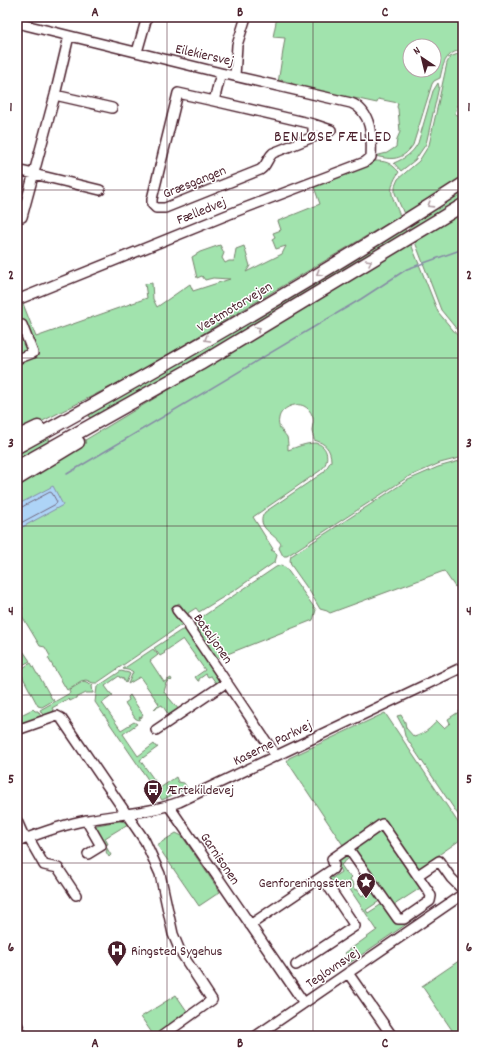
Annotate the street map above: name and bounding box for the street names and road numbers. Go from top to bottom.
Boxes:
street label: Eilekiersvej [173,39,236,72]
street label: Græsgangen [160,161,229,205]
street label: Fælledvej [174,193,230,231]
street label: Vestmotorvejen [194,277,276,338]
street label: Bataljonen [188,610,237,668]
street label: Kaserne Parkvej [230,716,316,772]
street label: Garnisonen [195,829,244,889]
street label: Teglovnsvej [302,943,364,994]

